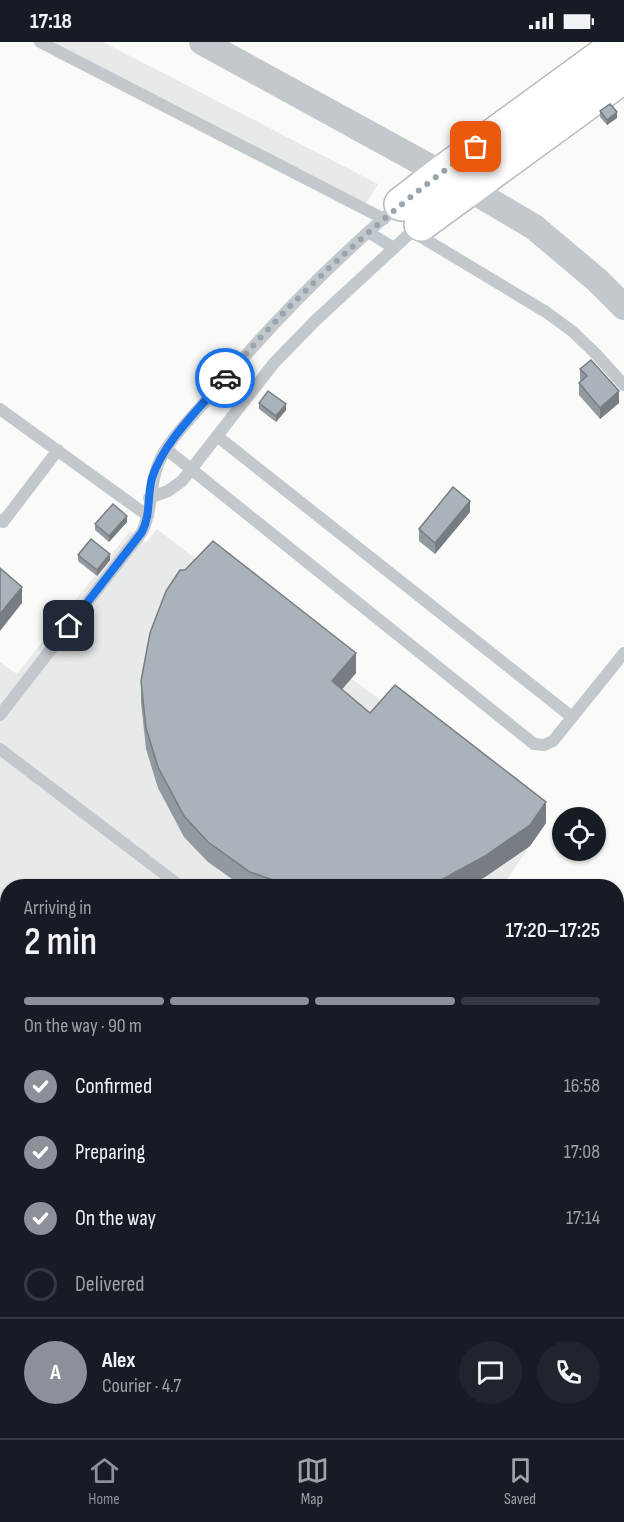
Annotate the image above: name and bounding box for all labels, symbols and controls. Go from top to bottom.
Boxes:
text: 17:18 [30,8,72,35]
pin [450,121,501,172]
icon: bag [459,130,492,163]
courier [195,348,255,408]
icon: car [209,362,242,395]
pin [43,600,94,651]
icon: home [52,609,85,642]
map controls [552,807,606,861]
button: locate [552,807,606,861]
text: Arriving in [24,896,92,920]
text: 17:20–17:25 [505,917,600,944]
text: 2 min [24,919,97,966]
text: On the way · 90 m [24,1014,142,1038]
icon: check [24,1070,57,1103]
text: Confirmed [75,1073,152,1100]
text: 16:58 [564,1074,600,1098]
icon: check [24,1136,57,1169]
text: Preparing [75,1139,145,1166]
text: 17:08 [564,1140,600,1164]
icon: check [24,1202,57,1235]
text: On the way [75,1205,156,1232]
text: 17:14 [566,1206,600,1230]
text: Delivered [75,1271,144,1298]
button: chat [459,1341,522,1404]
button: phone [537,1341,600,1404]
text: Alex [102,1347,135,1374]
text: A [50,1359,61,1386]
text: Courier · 4.7 [102,1374,181,1398]
tab: Home [88,1454,121,1509]
tab: Map [296,1454,329,1509]
tab: Saved [504,1454,537,1509]

